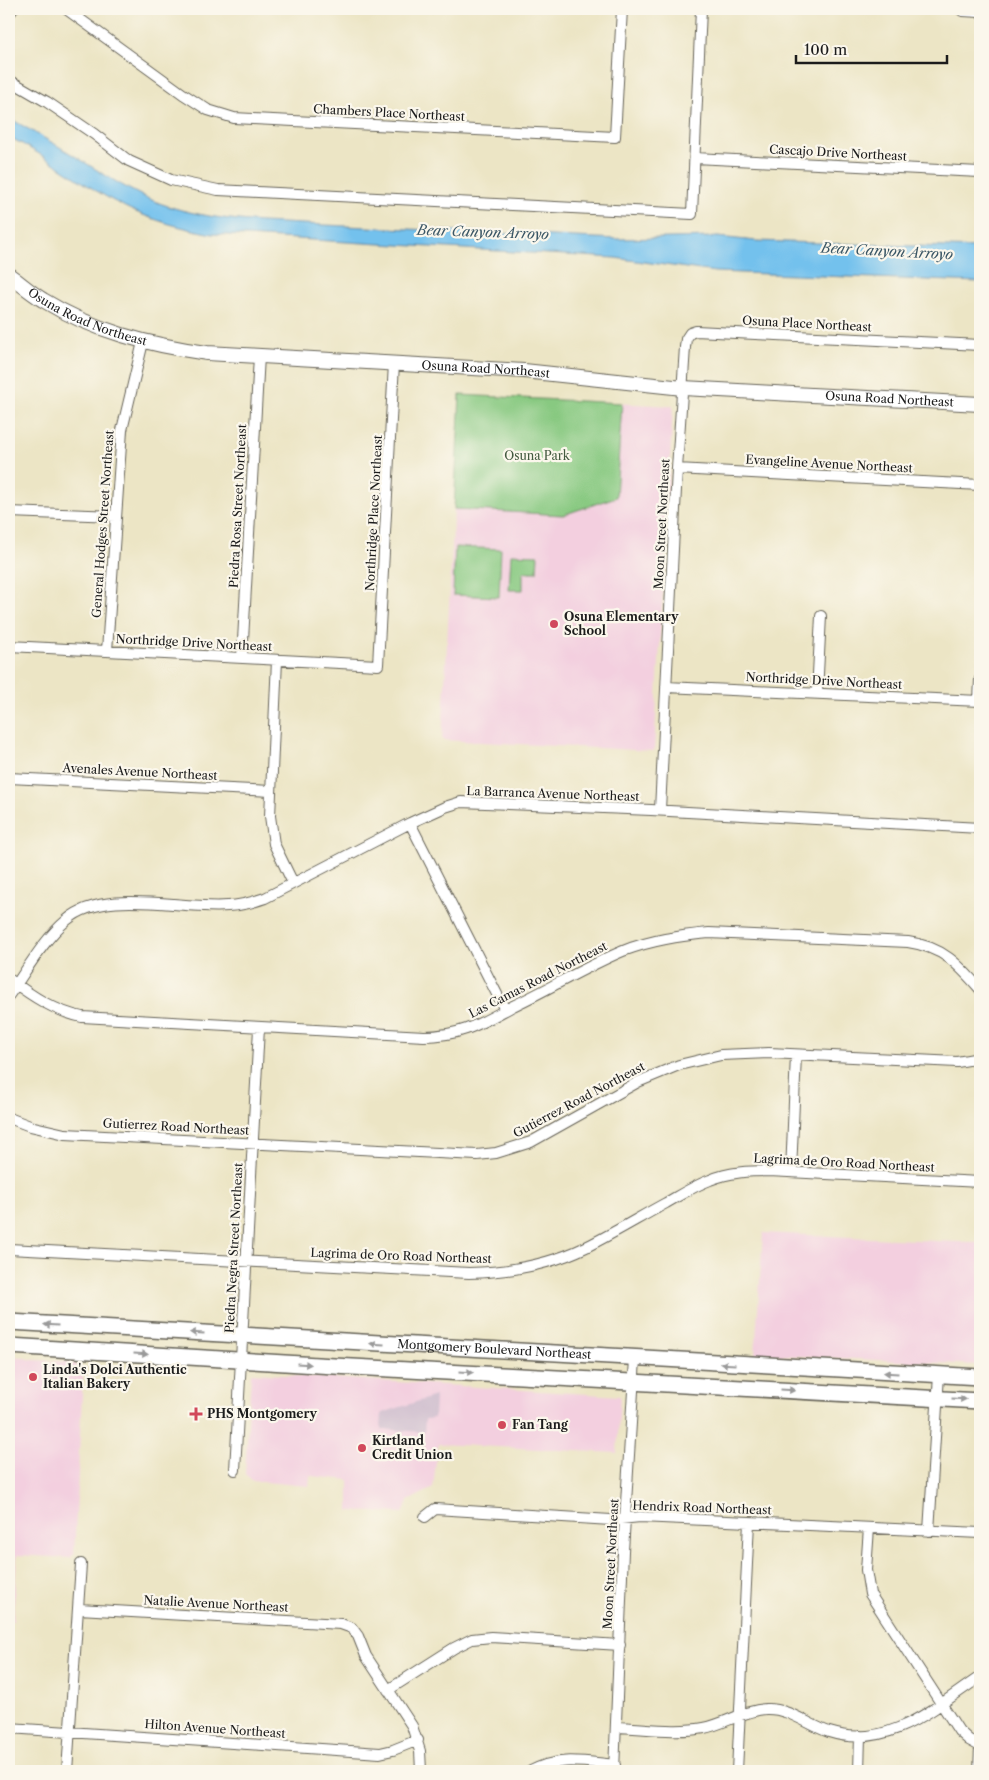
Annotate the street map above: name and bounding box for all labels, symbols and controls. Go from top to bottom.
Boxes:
scale bar [796,32,948,64]
text: 100 m [804,40,847,59]
street label: Chambers Place Northeast [313,101,466,124]
street label: Cascajo Drive Northeast [769,141,908,164]
water label: Bear Canyon Arroyo [416,221,550,243]
water label: Bear Canyon Arroyo [820,239,954,263]
street label: Osuna Road Northeast [25,284,149,349]
street label: Osuna Place Northeast [742,313,873,334]
street label: Osuna Road Northeast [421,357,551,381]
street label: Osuna Road Northeast [825,388,955,410]
street label: Piedra Rosa Street Northeast [226,423,249,588]
street label: General Hodges Street Northeast [88,429,117,618]
street label: Northridge Place Northeast [362,434,385,591]
park label: Osuna Park [504,448,571,463]
street label: Evangeline Avenue Northeast [745,452,914,475]
street label: Moon Street Northeast [651,458,672,590]
place label: Osuna Elementary School [564,609,679,638]
marker: Osuna Elementary School [548,618,560,630]
street label: Northridge Drive Northeast [115,631,273,654]
street label: Northridge Drive Northeast [745,669,903,692]
street label: Avenales Avenue Northeast [61,760,219,783]
street label: La Barranca Avenue Northeast [466,783,641,804]
street label: Las Camas Road Northeast [466,938,610,1021]
street label: Gutierrez Road Northeast [510,1058,648,1141]
street label: Gutierrez Road Northeast [102,1115,250,1138]
street label: Lagrima de Oro Road Northeast [753,1150,936,1175]
street label: Piedra Negra Street Northeast [222,1162,245,1333]
street label: Lagrima de Oro Road Northeast [310,1245,493,1266]
one-way arrow [43,1320,59,1328]
one-way arrow [189,1329,205,1337]
street label: Montgomery Boulevard Northeast [397,1336,593,1362]
one-way arrow [368,1339,384,1347]
one-way arrow [134,1350,150,1358]
one-way arrow [720,1359,736,1367]
one-way arrow [296,1360,312,1368]
place label: Linda's Dolci Authentic Italian Bakery [43,1362,187,1391]
one-way arrow [882,1368,898,1376]
one-way arrow [458,1369,474,1377]
marker: Linda's Dolci Authentic Italian Bakery [27,1371,39,1383]
one-way arrow [780,1387,796,1395]
one-way arrow [951,1396,967,1404]
place label: PHS Montgomery [207,1406,317,1421]
marker: PHS Montgomery [189,1407,203,1421]
place label: Fan Tang [512,1417,569,1432]
marker: Fan Tang [496,1419,508,1431]
place label: Kirtland Credit Union [372,1433,453,1462]
marker: Kirtland Credit Union [356,1442,368,1454]
street label: Moon Street Northeast [600,1498,621,1630]
street label: Hendrix Road Northeast [632,1498,773,1517]
street label: Natalie Avenue Northeast [143,1592,290,1615]
street label: Hilton Avenue Northeast [144,1716,287,1741]

